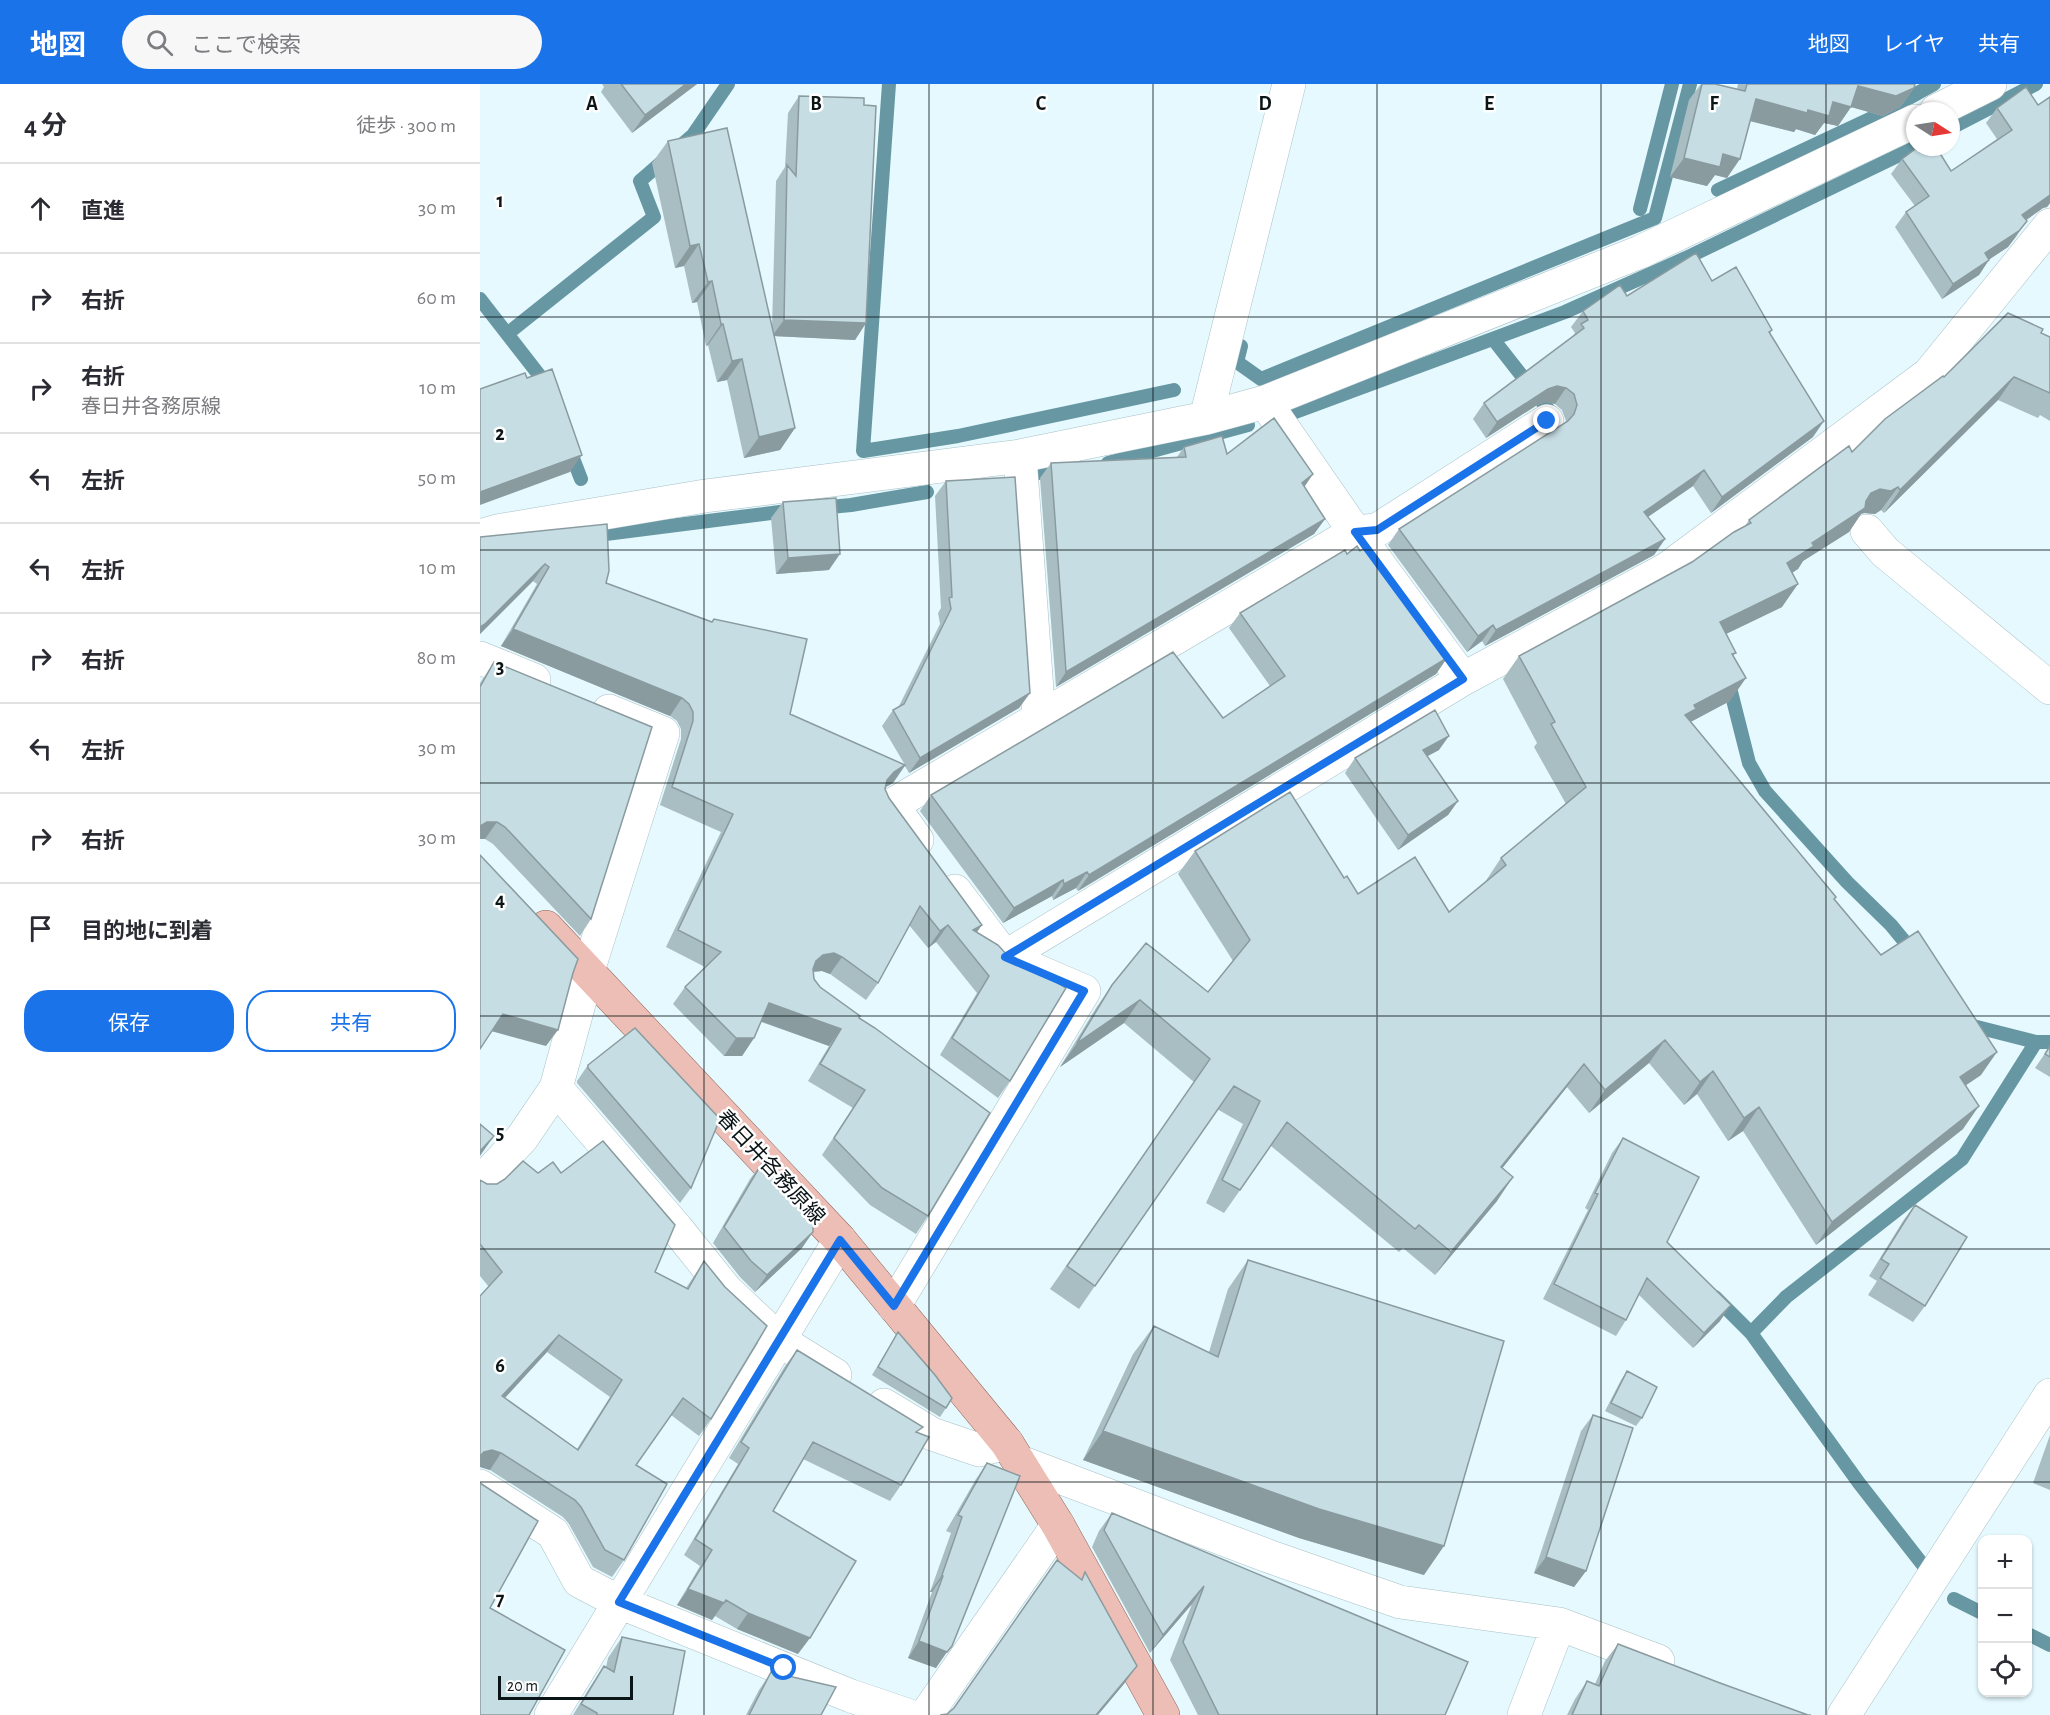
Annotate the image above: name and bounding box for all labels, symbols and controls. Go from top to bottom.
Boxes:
search box [122,15,542,69]
icon: search [143,26,176,59]
text: 地図 [30,32,86,60]
text: ここで検索 [191,34,301,56]
text: 地図 [1808,34,1850,55]
text: レイヤ [1883,34,1945,55]
text: 共有 [1978,34,2020,55]
text: A [586,94,598,114]
text: B [810,94,822,114]
text: C [1036,94,1047,114]
text: D [1258,94,1272,114]
text: E [1484,94,1494,114]
text: F [1709,94,1719,114]
north arrow [1906,102,1960,156]
text: 4 分 [24,113,67,139]
text: 徒歩 · 300 m [356,116,456,136]
text: 1 [496,191,504,211]
icon: ahead [24,192,57,225]
text: 30 m [418,198,456,218]
text: 直進 [81,200,125,222]
icon: right [24,282,57,315]
text: 60 m [417,288,456,308]
text: 右折 [81,290,125,312]
text: 右折 [81,366,125,388]
icon: right [24,372,57,405]
text: 10 m [419,378,456,398]
text: 春日井各務原線 [81,397,221,417]
route end [1533,407,1559,433]
text: 2 [495,424,505,444]
icon: left [24,462,57,495]
text: 50 m [418,468,456,488]
text: 左折 [81,470,125,492]
icon: left [24,552,57,585]
text: 10 m [419,558,456,578]
text: 左折 [81,560,125,582]
icon: right [24,642,57,675]
text: 80 m [417,648,456,668]
text: 右折 [81,650,125,672]
text: 3 [496,657,504,677]
icon: left [24,732,57,765]
text: 30 m [418,738,456,758]
text: 左折 [81,740,125,762]
icon: right [24,822,57,855]
text: 30 m [418,828,456,848]
text: 右折 [81,830,125,852]
text: 4 [495,890,505,910]
icon: arrive [24,912,57,945]
text: 目的地に到着 [81,920,213,942]
button: 保存 [24,990,234,1052]
button: 共有 [246,990,456,1052]
street label: 春日井各務原線 [713,1106,829,1228]
text: 5 [496,1123,504,1143]
text: 6 [495,1356,505,1376]
map controls [1978,1535,2032,1697]
button: + [1978,1535,2032,1589]
text: 7 [496,1589,505,1609]
button: − [1978,1589,2032,1643]
button: locate [1978,1643,2032,1697]
route start [770,1654,796,1680]
scale bar [498,1673,633,1700]
text: 20 m [507,1678,538,1694]

